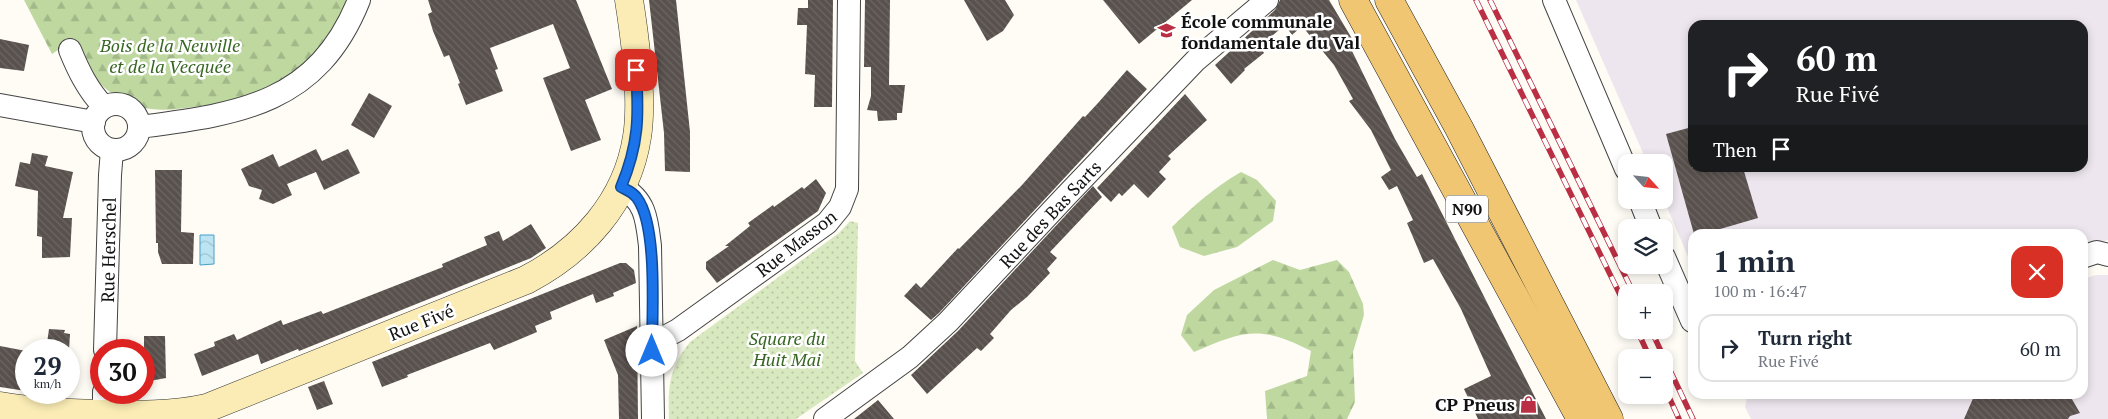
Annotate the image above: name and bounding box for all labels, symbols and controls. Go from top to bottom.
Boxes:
place label: École communale fondamentale du Val [1181,9,1360,54]
school or university icon: École communale fondamentale du Val [1157,21,1177,41]
park label: Bois de la Neuville et de la Vecquée [99,33,240,78]
text: 60 m [1796,35,1877,81]
icon: right [1713,40,1778,105]
pin [615,49,657,91]
icon: arrive [622,56,650,84]
text: Rue Fivé [1796,79,1879,108]
icon: arrive [1767,135,1795,163]
text: Then [1713,137,1757,162]
north arrow [1618,154,1672,209]
map controls [1618,154,1673,404]
street label: Rue des Bas Sarts [994,155,1106,273]
road number: N90 [1446,195,1488,222]
street label: Rue Herschel [95,197,121,303]
street label: Rue Masson [751,204,842,282]
button: layers [1618,219,1673,274]
text: 1 min [1713,241,1795,281]
button: close [2011,246,2063,298]
text: 100 m · 16:47 [1713,280,1807,302]
button: + [1618,284,1673,339]
street label: Rue Fivé [385,298,457,346]
position arrow [625,324,677,376]
text: Turn right [1758,325,1852,350]
park label: Square du Huit Mai [748,326,826,371]
icon: right [1715,334,1743,362]
text: 60 m [2020,336,2061,361]
speed limit sign: 30 [90,339,155,404]
text: 29 [33,349,62,382]
button: − [1618,349,1673,404]
text: Rue Fivé [1758,350,1819,372]
text: km/h [34,376,61,391]
place label: CP Pneus [1435,392,1515,416]
shop icon: CP Pneus [1519,394,1539,414]

